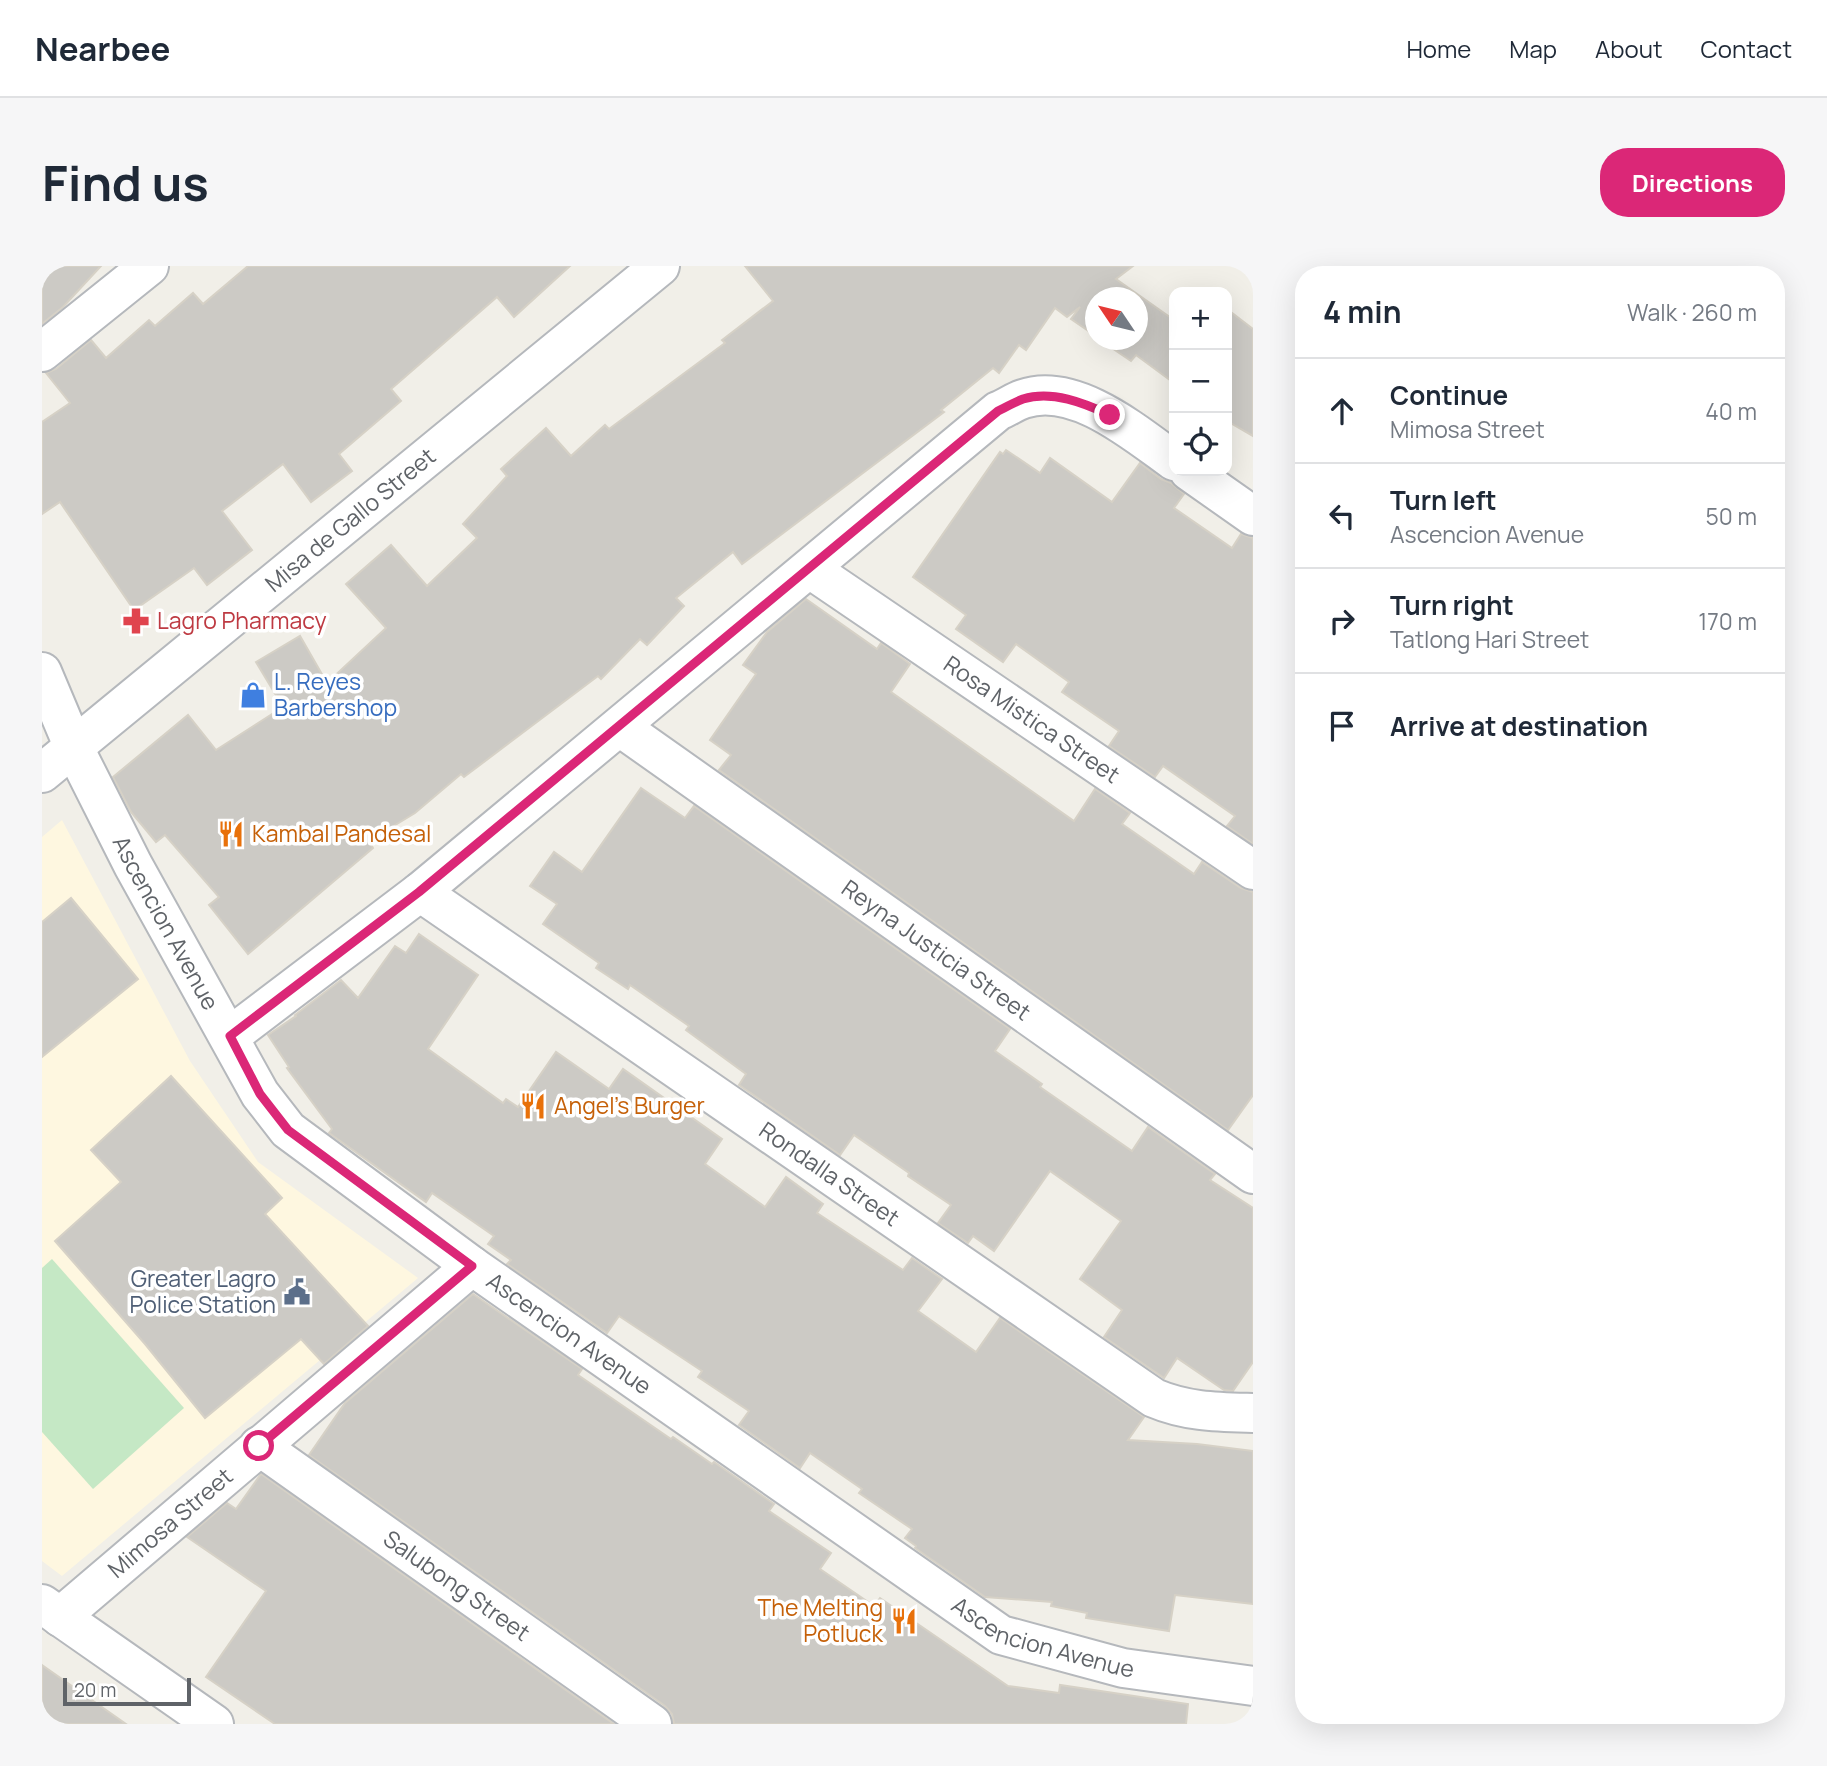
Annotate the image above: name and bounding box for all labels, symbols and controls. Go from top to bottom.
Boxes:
text: Nearbee [35,26,170,71]
text: Home [1406,32,1471,65]
text: Map [1509,32,1557,65]
text: About [1595,32,1663,65]
text: Contact [1701,32,1792,65]
button: Directions [1600,148,1785,217]
text: Find us [42,149,209,216]
north arrow [1085,287,1148,350]
map controls [1169,287,1232,476]
button: + [1169,287,1232,350]
text: 4 min [1323,291,1401,332]
text: Walk · 260 m [1627,296,1757,328]
button: − [1169,350,1232,413]
text: Continue [1390,377,1508,413]
icon: ahead [1323,392,1361,430]
text: 40 m [1705,395,1757,427]
route end [1094,399,1125,430]
button: locate [1169,413,1232,476]
text: Mimosa Street [1390,413,1545,445]
street label: Misa de Gallo Street [258,440,442,599]
text: Turn left [1390,482,1497,518]
icon: left [1323,497,1361,535]
text: 50 m [1706,500,1757,532]
text: Ascencion Avenue [1390,518,1584,550]
text: Turn right [1390,587,1514,623]
icon: right [1323,602,1361,640]
place label: Lagro Pharmacy [157,604,327,636]
text: 170 m [1698,605,1757,637]
pharmacy icon: Lagro Pharmacy [121,606,151,636]
text: Tatlong Hari Street [1390,623,1589,655]
street label: Rosa Mistica Street [938,648,1127,790]
place label: L. Reyes Barbershop [274,665,397,723]
shop icon: L. Reyes Barbershop [238,680,268,710]
icon: arrive [1323,707,1361,745]
text: Arrive at destination [1390,708,1648,744]
place label: Kambal Pandesal [252,817,431,849]
restaurant icon: Kambal Pandesal [216,819,246,849]
street label: Ascencion Avenue [106,830,227,1015]
street label: Reyna Justicia Street [836,872,1038,1027]
place label: Angel's Burger [554,1089,705,1121]
restaurant icon: Angel's Burger [518,1091,548,1121]
street label: Rondalla Street [753,1114,906,1233]
place label: Greater Lagro Police Station [129,1262,276,1320]
street label: Ascencion Avenue [481,1264,658,1401]
public building icon: Greater Lagro Police Station [282,1277,312,1307]
route start [243,1430,274,1461]
street label: Mimosa Street [100,1460,239,1585]
street label: Salubong Street [377,1522,537,1648]
street label: Ascencion Avenue [946,1589,1136,1684]
place label: The Melting Potluck [758,1591,884,1649]
restaurant icon: The Melting Potluck [889,1606,919,1636]
scale bar [63,1675,191,1707]
text: 20 m [74,1677,116,1703]

